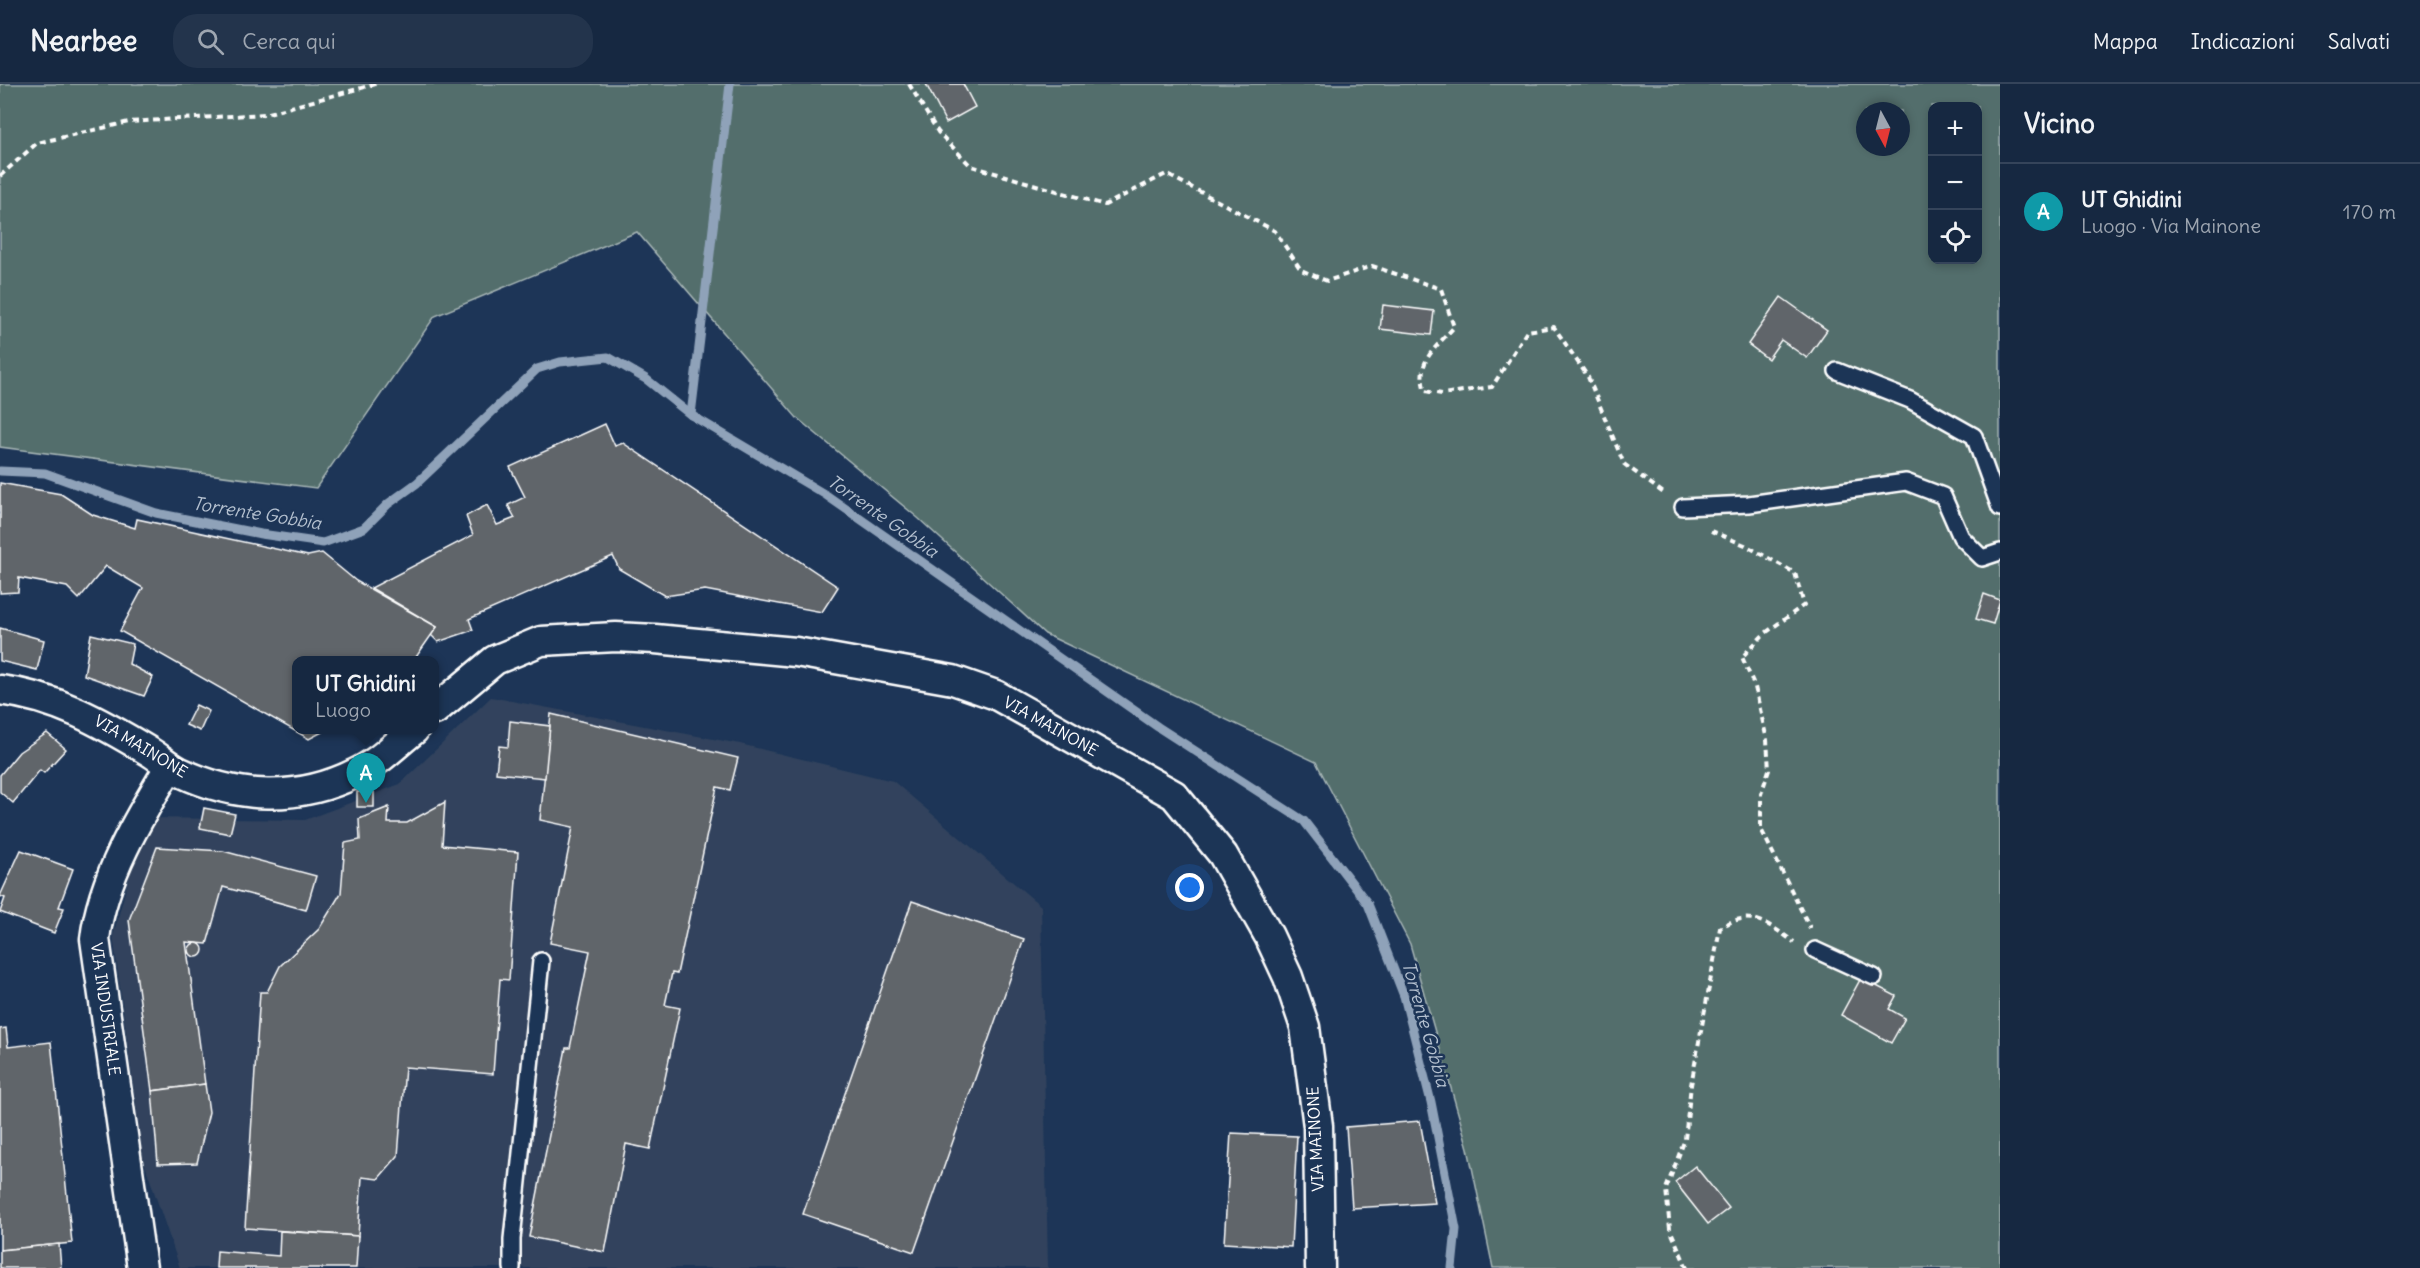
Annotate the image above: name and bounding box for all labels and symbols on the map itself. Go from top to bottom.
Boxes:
north arrow [1856,102,1910,156]
water label: Torrente Gobbia [823,469,944,564]
water label: Torrente Gobbia [191,492,325,535]
street label: VIA MAINONE [1000,692,1102,760]
street label: VIA MAINONE [91,710,191,782]
pin: A [346,754,386,803]
your location [1175,873,1204,902]
street label: VIA INDUSTRIALE [87,941,125,1077]
water label: Torrente Gobbia [1397,959,1455,1091]
street label: VIA MAINONE [1302,1086,1328,1192]

